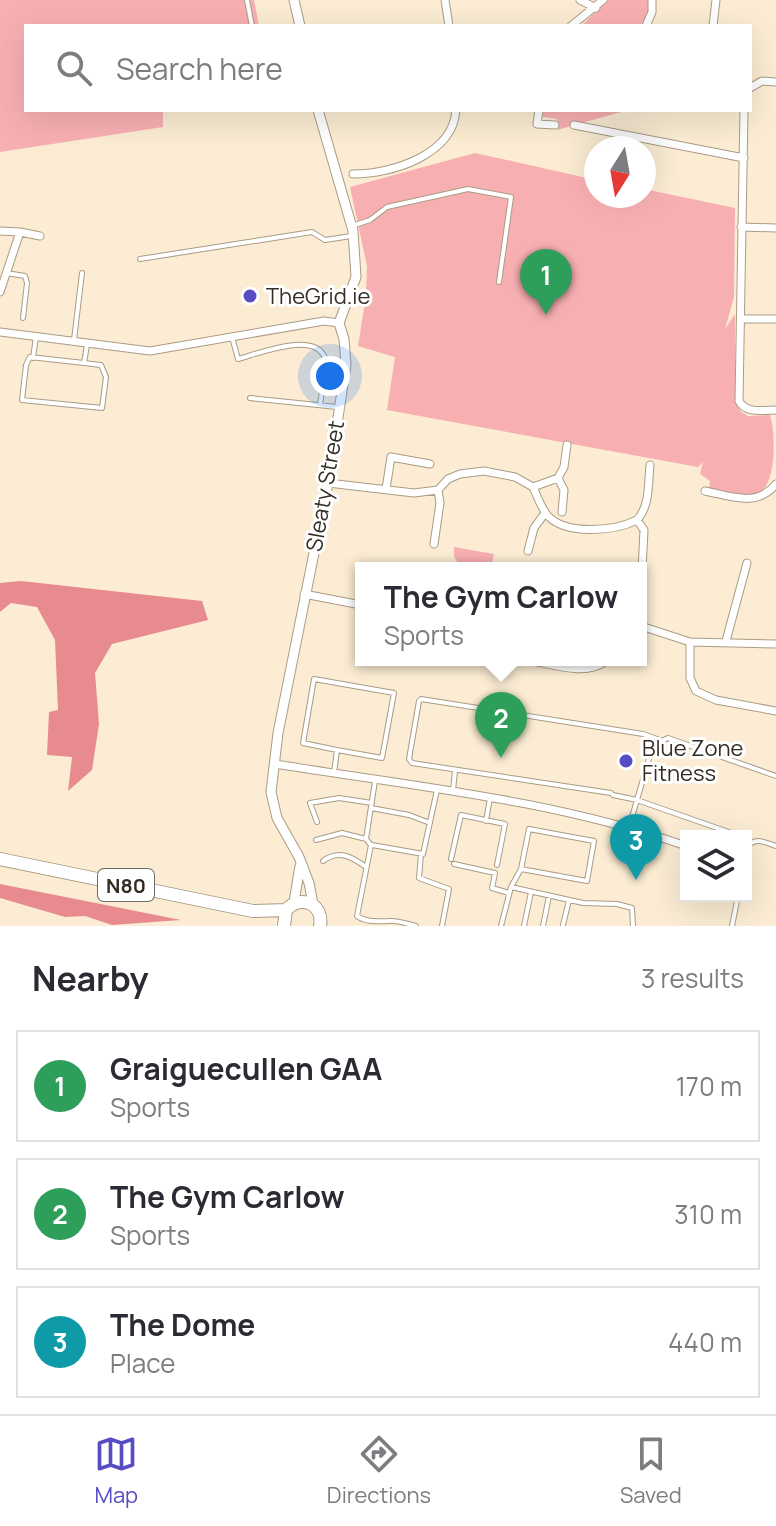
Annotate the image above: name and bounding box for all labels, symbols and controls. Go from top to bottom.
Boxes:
search box [24,24,752,112]
icon: search [52,46,96,90]
text: Search here [116,48,283,89]
north arrow [584,136,656,208]
pin: 1 [520,249,572,315]
place label: TheGrid.ie [266,281,370,311]
marker: TheGrid.ie [241,287,259,305]
your location [310,356,350,396]
street label: Sleaty Street [299,418,351,554]
popup [355,562,647,666]
text: The Gym Carlow [384,576,618,617]
text: Sports [384,617,464,653]
pin: 2 [475,692,527,758]
place label: Blue Zone Fitness [642,733,743,788]
marker: Blue Zone Fitness [617,752,635,770]
pin: 3 [610,814,662,880]
map controls [680,830,752,902]
button: layers [680,830,752,902]
road number: N80 [98,869,154,901]
text: Nearby [32,955,148,1001]
text: 3 results [641,960,744,996]
text: Graiguecullen GAA [110,1048,382,1089]
text: 1 [54,1068,66,1104]
text: 170 m [676,1068,742,1104]
text: Sports [110,1089,190,1125]
text: The Gym Carlow [110,1176,345,1217]
text: 2 [52,1196,68,1232]
text: 310 m [674,1196,742,1232]
text: Sports [110,1217,190,1253]
text: The Dome [110,1304,255,1345]
text: 3 [52,1324,68,1360]
text: 440 m [668,1324,742,1360]
text: Place [110,1345,175,1381]
tab: Map [94,1432,138,1510]
tab: Directions [327,1432,431,1510]
tab: Saved [620,1432,682,1510]

